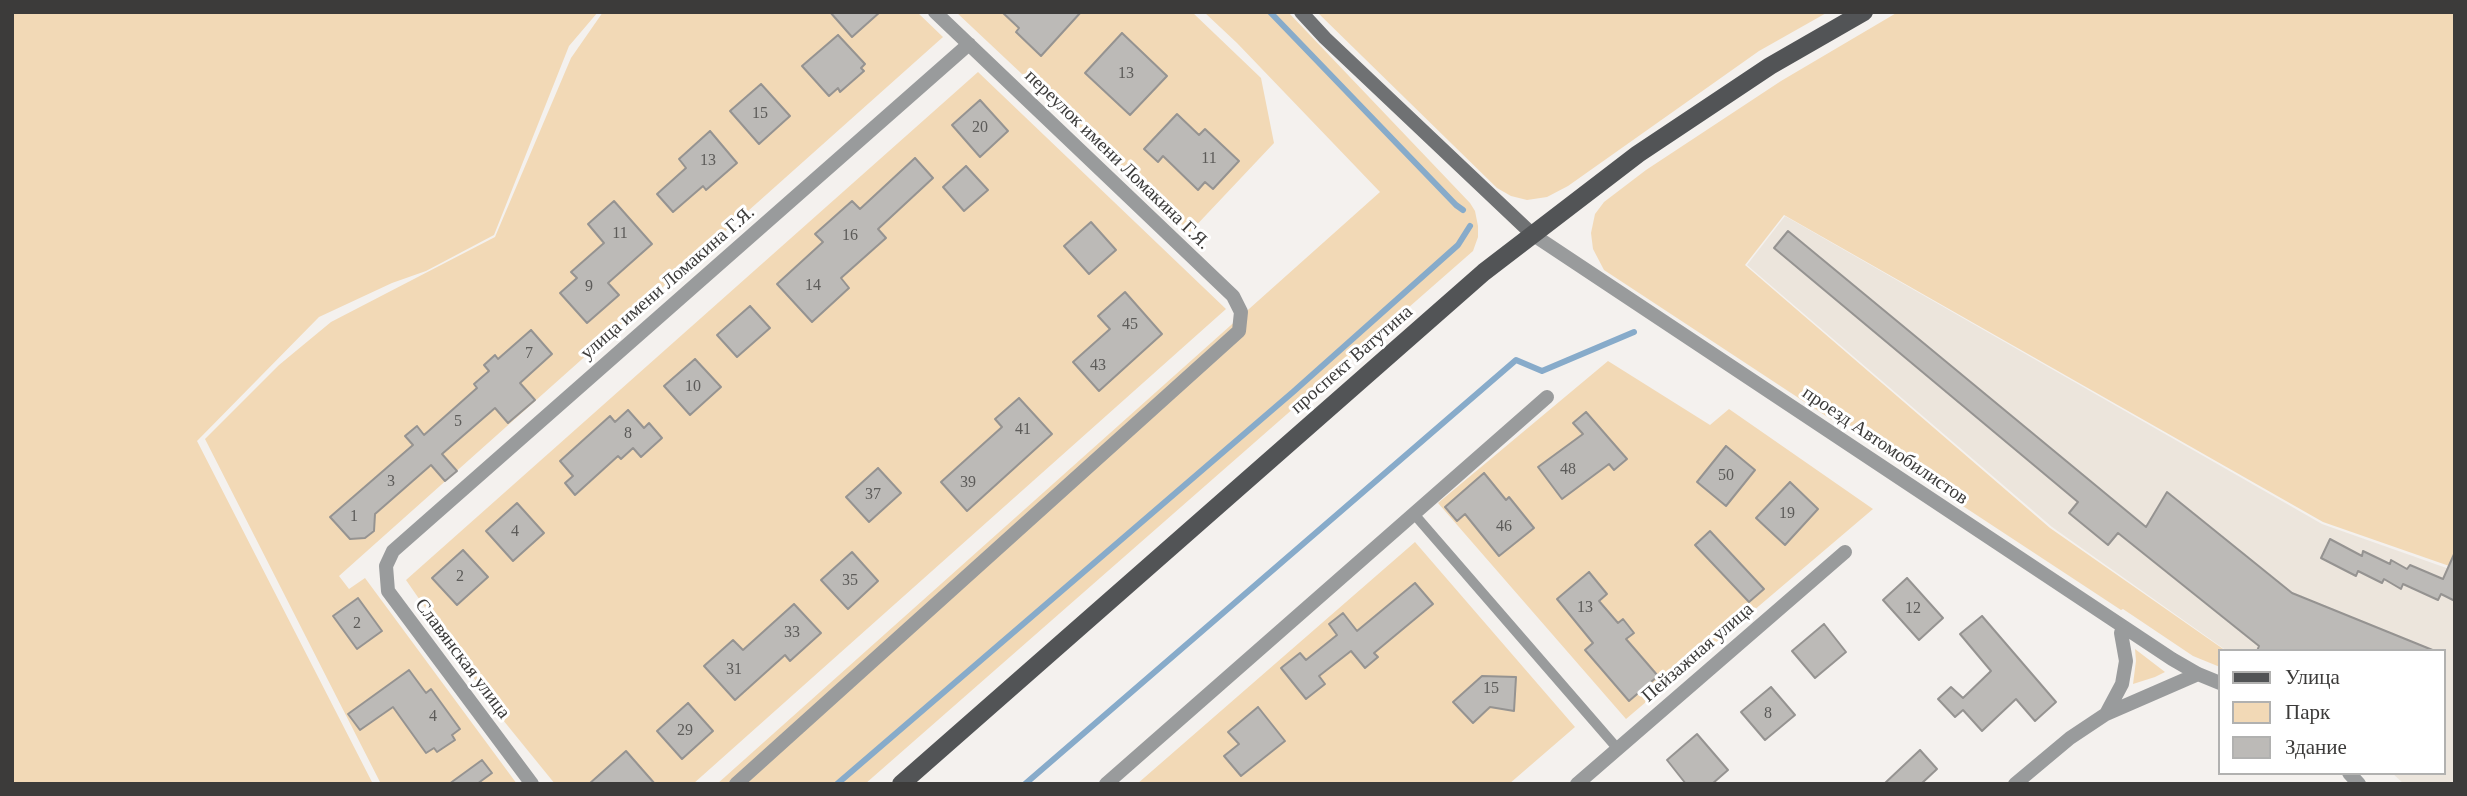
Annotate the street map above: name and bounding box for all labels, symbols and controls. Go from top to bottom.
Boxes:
house number: 13 [1118,64,1134,84]
street label: переулок имени Ломакина Г.Я. [1020,65,1214,255]
house number: 15 [752,104,768,124]
house number: 20 [972,118,988,138]
house number: 11 [1201,149,1217,169]
house number: 13 [700,151,716,171]
street label: улица имени Ломакина Г.Я. [576,201,760,365]
house number: 11 [612,224,628,244]
house number: 16 [842,226,858,246]
house number: 14 [805,276,821,296]
house number: 9 [585,277,593,297]
street label: проспект Ватутина [1286,301,1418,419]
house number: 45 [1122,315,1138,335]
house number: 7 [525,344,533,364]
house number: 43 [1090,356,1106,376]
house number: 10 [685,377,701,397]
street label: проезд Автомобилистов [1798,382,1972,510]
house number: 5 [454,412,462,432]
house number: 41 [1015,420,1031,440]
house number: 8 [624,424,632,444]
house number: 48 [1560,460,1576,480]
house number: 50 [1718,466,1734,486]
house number: 3 [387,472,395,492]
house number: 39 [960,473,976,493]
house number: 37 [865,485,881,505]
house number: 19 [1779,504,1795,524]
house number: 1 [350,507,358,527]
house number: 46 [1496,517,1512,537]
house number: 4 [511,522,519,542]
house number: 2 [456,567,464,587]
house number: 35 [842,571,858,591]
street label: Славянская улица [409,594,515,724]
house number: 13 [1577,598,1593,618]
street label: Пейзажная улица [1638,598,1758,708]
house number: 12 [1905,599,1921,619]
house number: 2 [353,614,361,634]
house number: 33 [784,623,800,643]
legend [2218,649,2446,775]
house number: 31 [726,660,742,680]
text: Улица [2285,665,2340,689]
house number: 15 [1483,679,1499,699]
text: Парк [2285,700,2330,724]
house number: 8 [1764,704,1772,724]
house number: 4 [429,707,437,727]
house number: 29 [677,721,693,741]
text: Здание [2285,735,2347,759]

